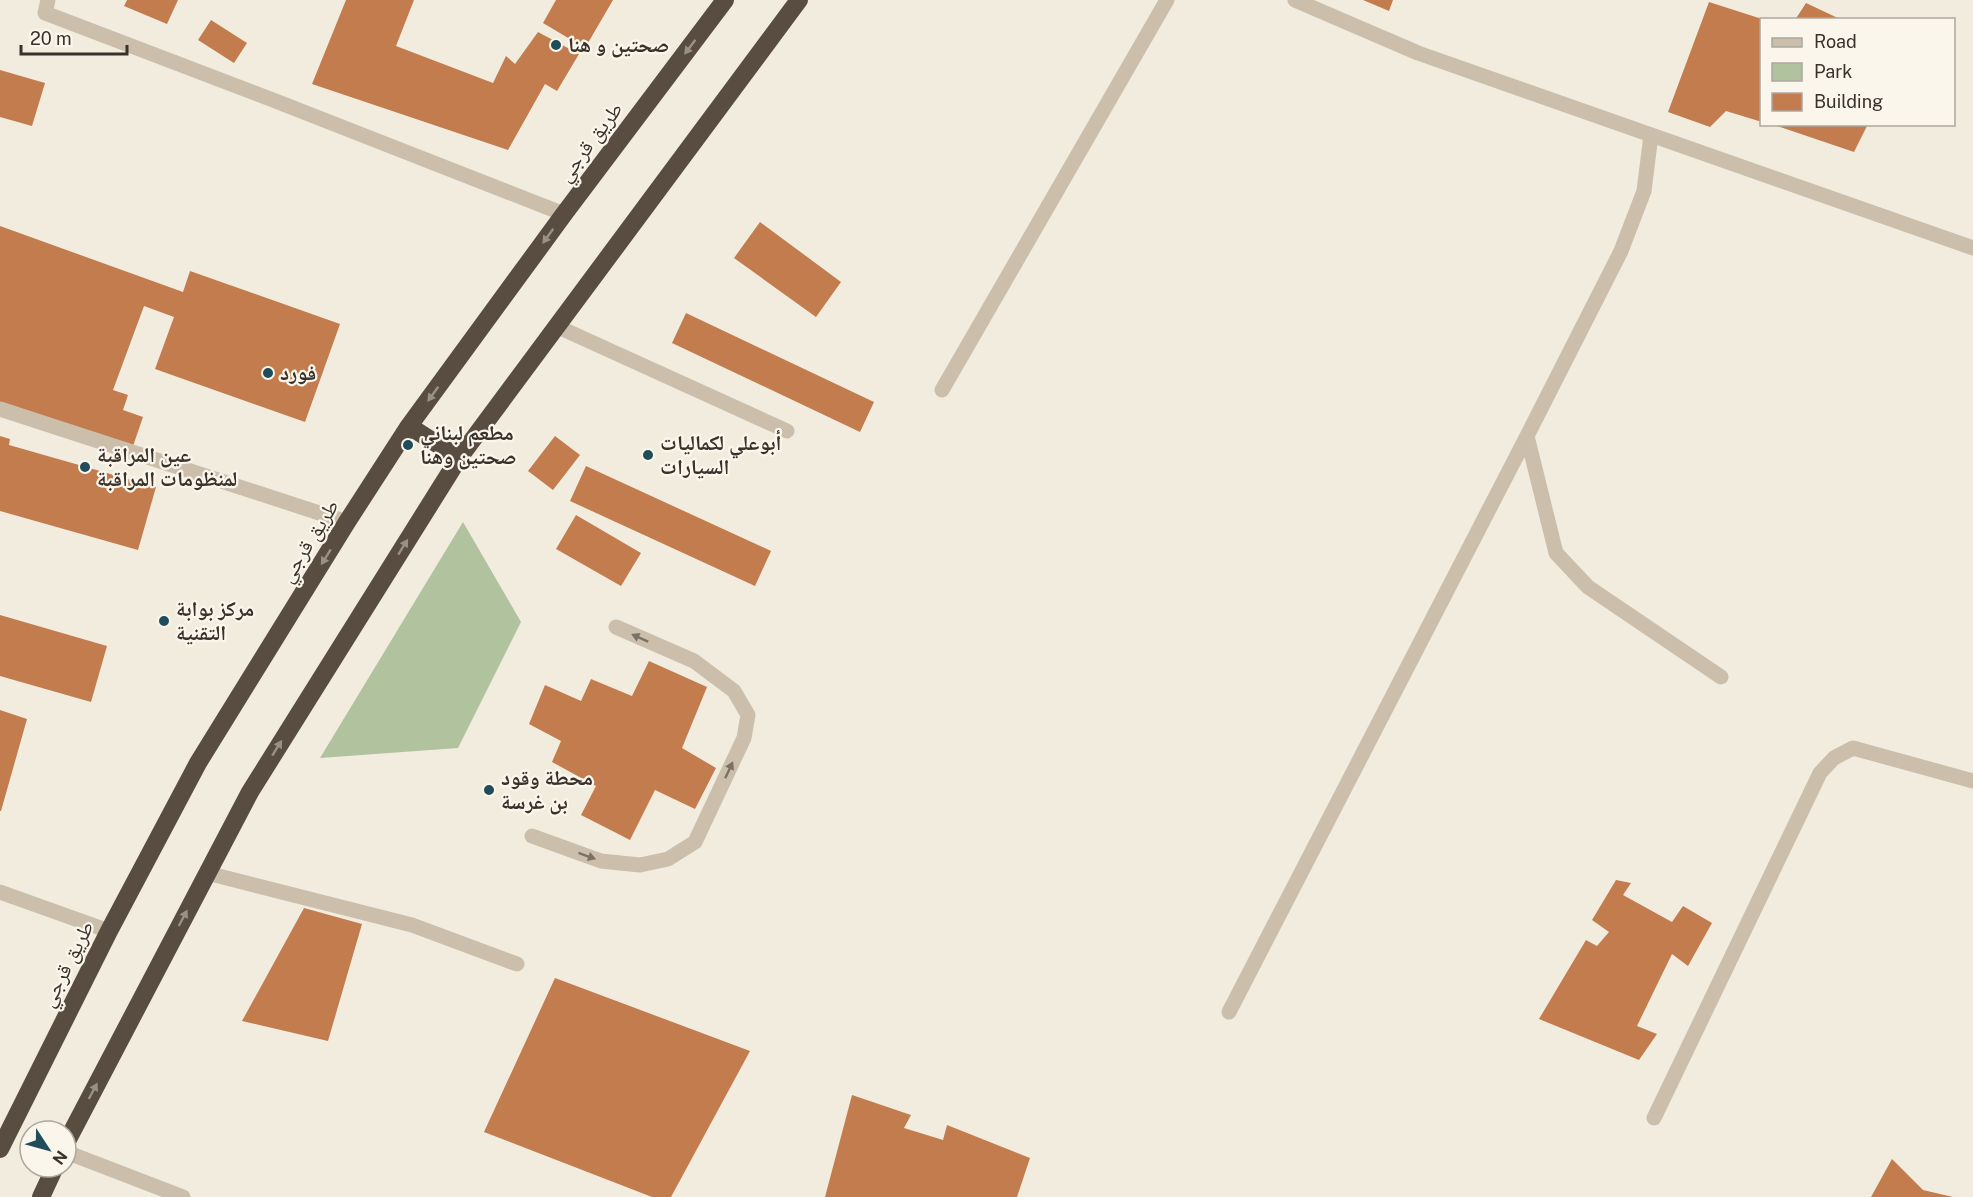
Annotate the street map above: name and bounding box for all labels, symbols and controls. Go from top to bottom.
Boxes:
scale bar [21,18,128,56]
legend [1760,18,1955,126]
text: 20 m [30,28,72,49]
text: Road [1814,31,1857,52]
place label: صحتين و هنا [568,32,669,58]
marker: صحتين و هنا [549,38,563,52]
one-way arrow [684,38,696,54]
text: Park [1814,61,1852,82]
text: Building [1814,91,1883,112]
street label: طريق قرجي [552,97,631,189]
one-way arrow [542,228,554,244]
place label: فورد [280,360,316,385]
marker: فورد [261,366,275,380]
one-way arrow [427,385,439,401]
place label: مطعم لبناني صحتين وهنا [420,420,516,470]
place label: أبوعلي لكماليات السيارات [660,429,781,479]
marker: مطعم لبناني صحتين وهنا [401,438,415,452]
place label: عين المراقبة لمنظومات المراقبة [97,442,237,491]
marker: أبوعلي لكماليات السيارات [641,448,655,462]
marker: عين المراقبة لمنظومات المراقبة [78,460,92,474]
street label: طريق قرجي [273,495,348,589]
one-way arrow [397,539,408,555]
one-way arrow [320,549,331,565]
place label: مركز بوابة التقنية [176,596,254,645]
marker: مركز بوابة التقنية [157,614,171,628]
one-way arrow [631,632,649,642]
one-way arrow [272,739,283,756]
one-way arrow [725,761,734,778]
place label: محطة وقود بن غرسة [501,765,593,815]
marker: محطة وقود بن غرسة [482,783,496,797]
one-way arrow [578,851,596,861]
one-way arrow [178,910,188,927]
street label: طريق قرجي [34,917,103,1013]
one-way arrow [88,1082,98,1099]
north arrow [18,1119,78,1179]
text: N [48,1147,71,1168]

